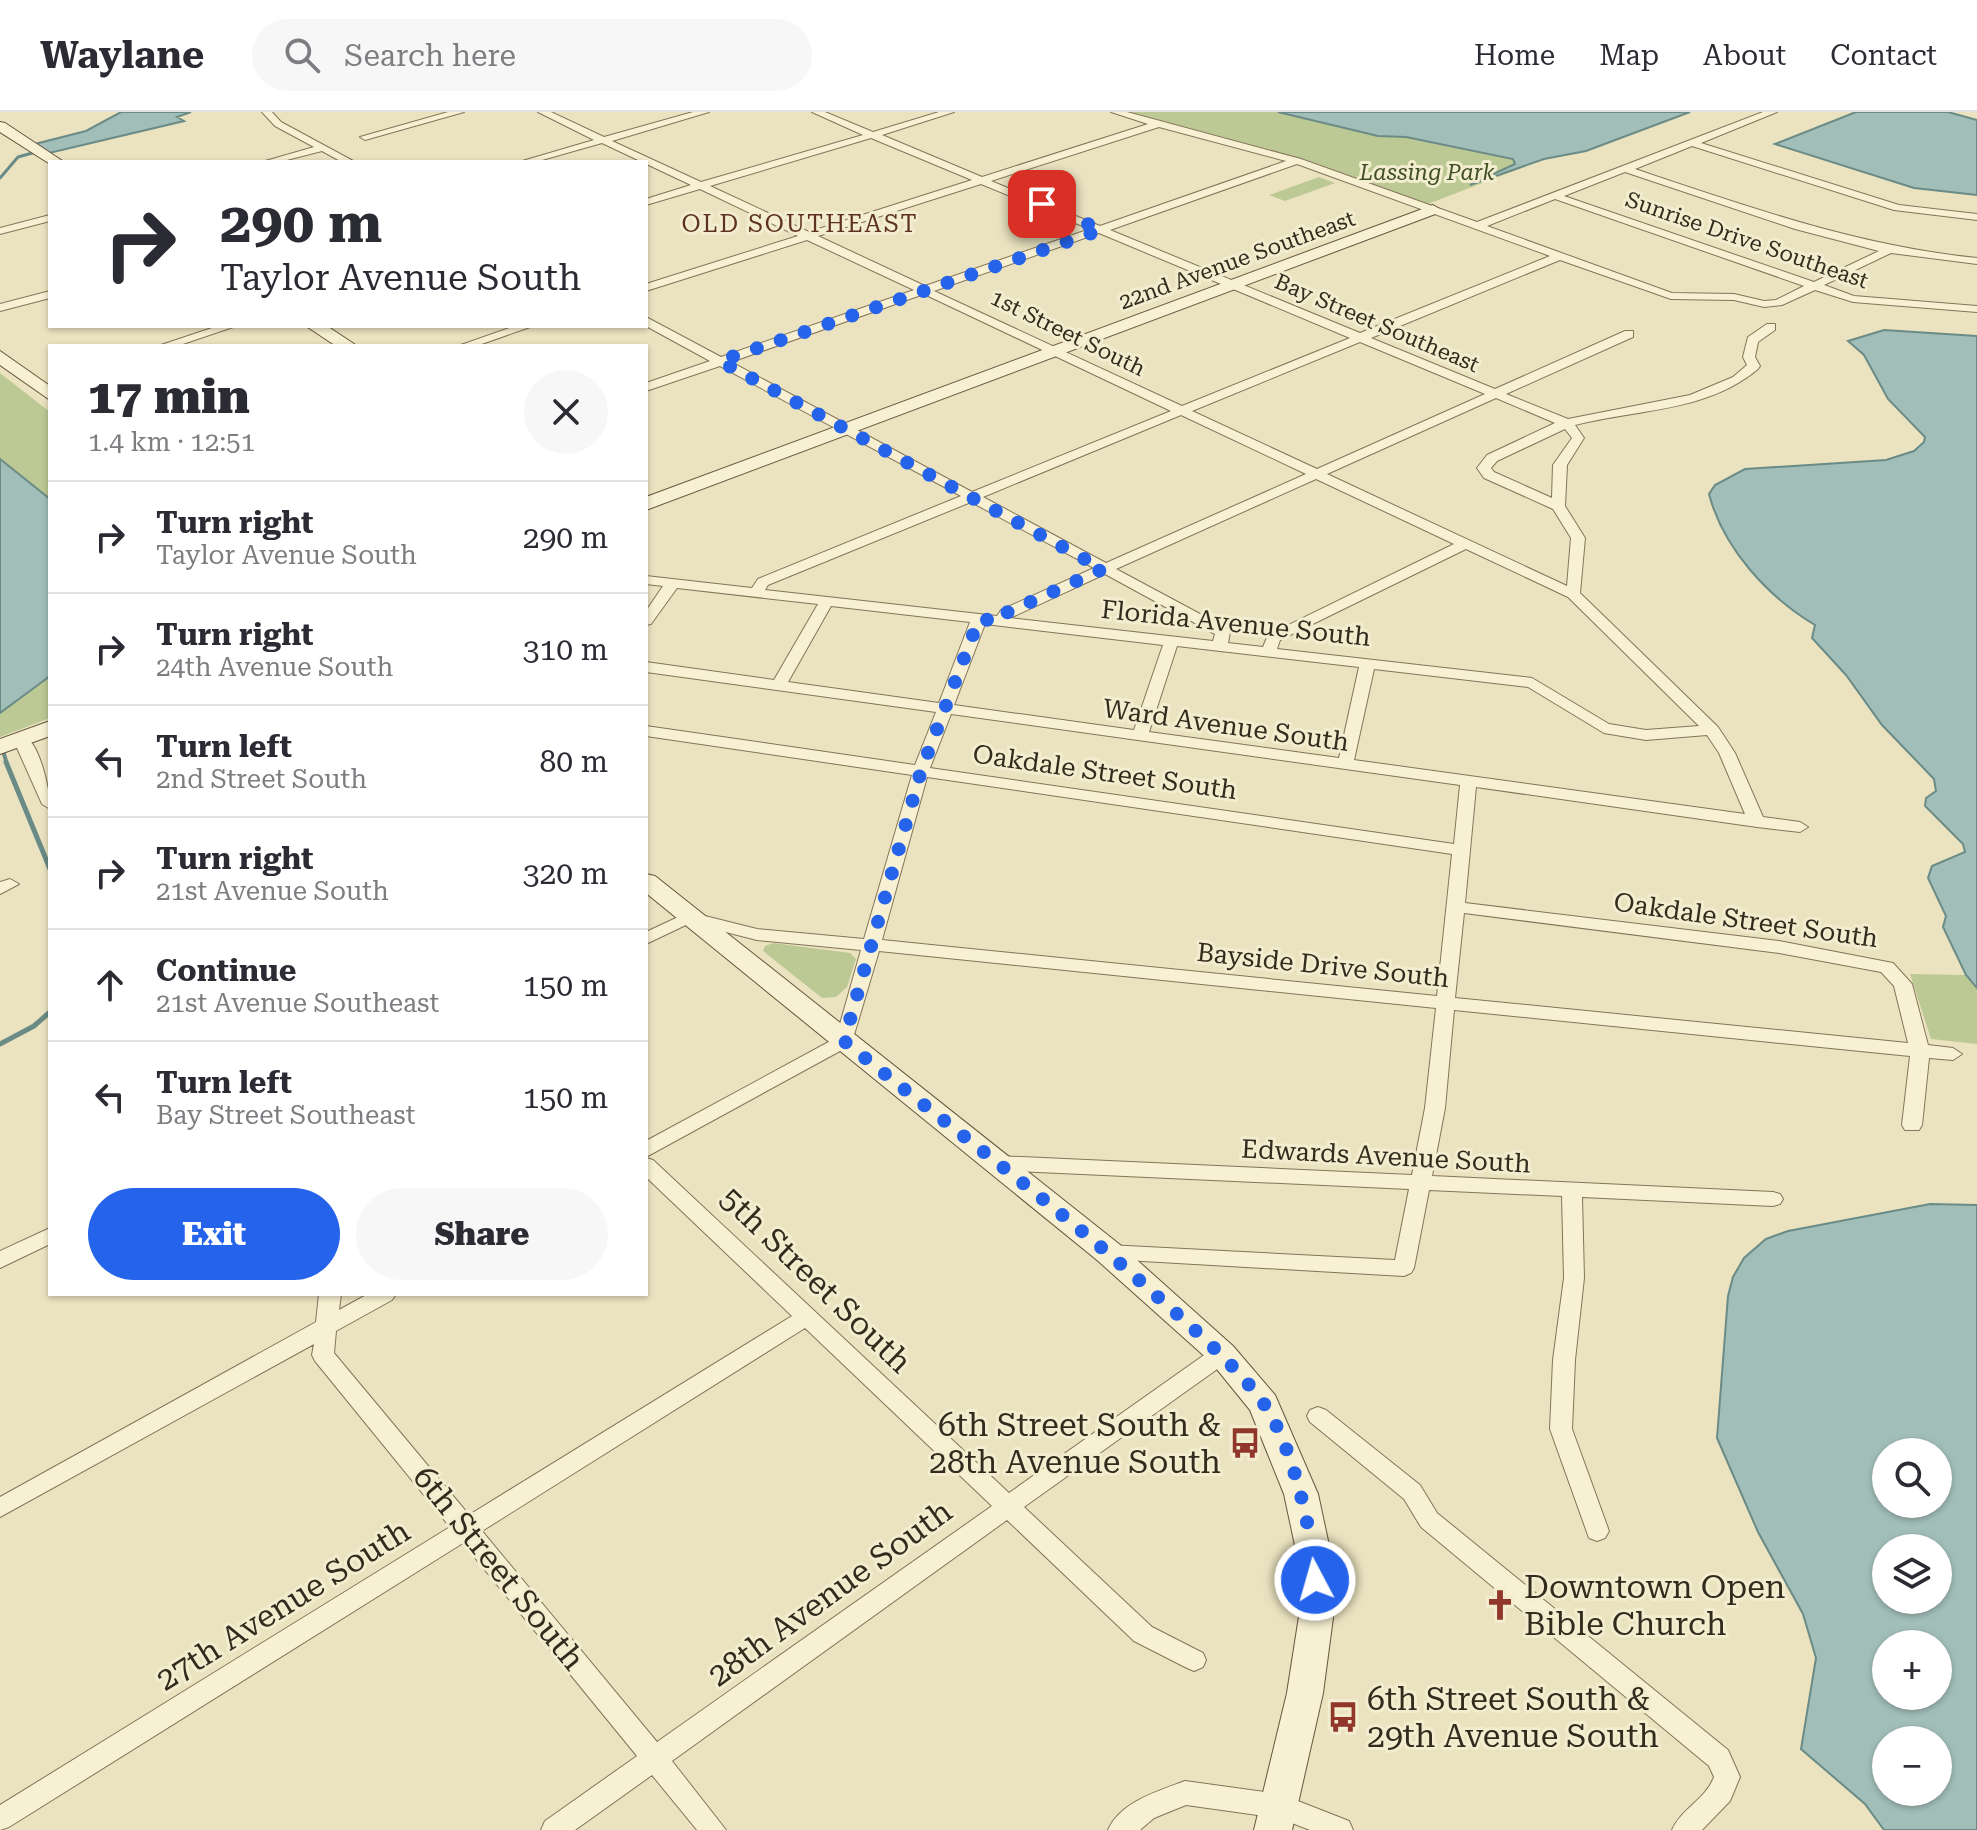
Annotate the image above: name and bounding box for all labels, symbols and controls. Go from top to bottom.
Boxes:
search box [252,19,812,91]
text: Waylane [40,33,204,77]
icon: search [280,33,324,77]
text: Search here [344,38,516,73]
text: Home [1474,39,1555,72]
text: Map [1599,39,1659,72]
text: About [1703,39,1786,72]
text: Contact [1830,39,1937,72]
park label: Lassing Park [1359,160,1495,185]
pin [1008,170,1076,238]
icon: arrive [1020,182,1064,226]
street label: Sunrise Drive Southeast [1622,187,1872,293]
text: 290 m [220,190,382,256]
icon: right [88,192,192,296]
street label: 22nd Avenue Southeast [1116,206,1358,314]
district label: OLD SOUTHEAST [682,210,918,238]
text: Taylor Avenue South [220,257,581,299]
street label: Bay Street Southeast [1271,269,1483,377]
street label: 1st Street South [987,285,1149,381]
text: 17 min [88,369,250,425]
button: close [524,370,608,454]
text: 1.4 km · 12:51 [88,427,255,457]
text: Turn right [156,505,313,540]
icon: right [88,515,132,559]
text: 290 m [523,520,608,555]
text: Taylor Avenue South [156,540,417,570]
street label: Florida Avenue South [1100,594,1373,652]
text: Turn right [156,617,313,652]
icon: right [88,627,132,671]
text: 310 m [523,632,608,667]
text: 24th Avenue South [156,652,393,682]
street label: Ward Avenue South [1101,693,1351,757]
text: Turn left [156,729,292,764]
icon: left [88,739,132,783]
street label: Oakdale Street South [971,739,1239,805]
text: 80 m [539,744,608,779]
text: 2nd Street South [156,764,367,794]
text: Turn right [156,841,313,876]
icon: right [88,851,132,895]
text: 320 m [523,856,608,891]
text: 21st Avenue South [156,876,389,906]
street label: Oakdale Street South [1612,887,1880,953]
street label: Bayside Drive South [1195,937,1451,993]
text: Continue [156,953,296,988]
icon: ahead [88,963,132,1007]
text: 150 m [523,968,608,1003]
text: 21st Avenue Southeast [156,988,439,1018]
text: Turn left [156,1065,292,1100]
icon: left [88,1075,132,1119]
text: 150 m [523,1080,608,1115]
text: Bay Street Southeast [156,1100,415,1130]
street label: Edwards Avenue South [1241,1133,1532,1179]
street label: 5th Street South [712,1179,920,1381]
button: Exit [88,1188,340,1280]
button: Share [356,1188,608,1280]
place label: 6th Street South & 28th Avenue South [929,1406,1221,1481]
bus stop icon: 6th Street South & 28th Avenue South [1228,1426,1262,1460]
map controls [1872,1438,1952,1806]
button: search [1872,1438,1952,1518]
street label: 6th Street South [405,1458,593,1678]
street label: 28th Avenue South [701,1492,959,1694]
street label: 27th Avenue South [149,1512,417,1698]
button: layers [1872,1534,1952,1614]
position arrow [1273,1538,1357,1622]
place label: Downtown Open Bible Church [1524,1568,1785,1643]
church icon: Downtown Open Bible Church [1483,1588,1517,1622]
button: + [1872,1630,1952,1710]
place label: 6th Street South & 29th Avenue South [1367,1680,1659,1755]
bus stop icon: 6th Street South & 29th Avenue South [1326,1700,1360,1734]
button: − [1872,1726,1952,1806]

